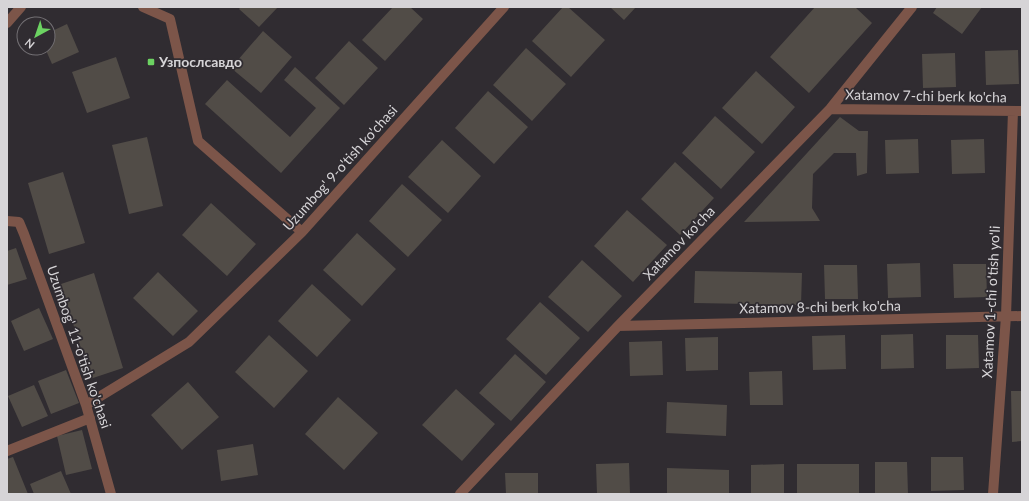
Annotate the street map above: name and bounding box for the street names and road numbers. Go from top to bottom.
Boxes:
street label: Xatamov 7-chi berk ko'cha [845,86,1007,105]
street label: Uzumbog' 9-o'tish ko'chasi [279,101,400,234]
street label: Xatamov ko'cha [639,202,718,283]
street label: Xatamov 1-chi o'tish yo'li [978,225,1003,379]
street label: Uzumbog' 11-o'tish ko'chasi [44,263,115,430]
street label: Xatamov 8-chi berk ko'cha [739,297,901,316]

